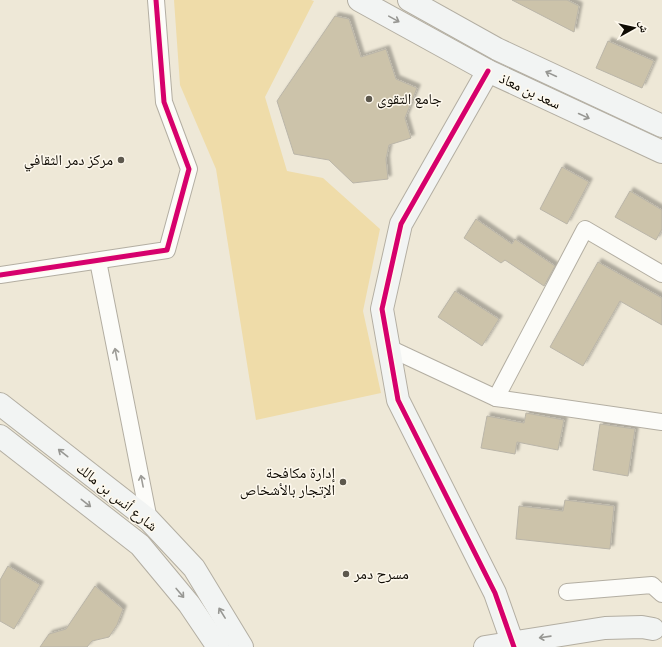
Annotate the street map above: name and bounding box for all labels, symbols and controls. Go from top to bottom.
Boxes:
north arrow [614,8,654,48]
one-way arrow [387,16,399,23]
text: ش [635,20,653,34]
street label: سعد بن معاذ [496,66,565,115]
one-way arrow [545,70,557,77]
place label: جامع التقوى [377,87,442,110]
marker: جامع التقوى [364,94,374,104]
one-way arrow [578,113,590,120]
place label: مركز دمر الثقافي [24,148,113,172]
marker: مركز دمر الثقافي [116,155,126,165]
one-way arrow [112,348,120,361]
one-way arrow [58,449,69,457]
street label: شارع أنس بن مالك [72,456,163,537]
place label: إدارة مكافحة الإتجار بالأشخاص [240,461,335,501]
one-way arrow [137,475,145,488]
marker: إدارة مكافحة الإتجار بالأشخاص [338,477,348,487]
one-way arrow [81,499,92,508]
place label: مسرح دمر [353,562,409,585]
marker: مسرح دمر [341,569,351,579]
one-way arrow [175,587,184,598]
one-way arrow [218,607,226,619]
one-way arrow [539,633,552,641]

